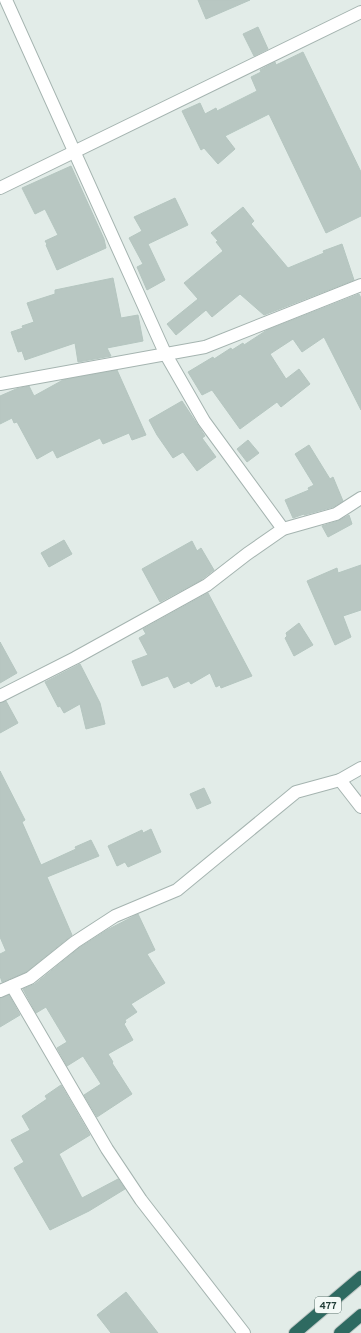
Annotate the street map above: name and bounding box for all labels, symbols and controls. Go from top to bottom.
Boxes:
road number: 477 [315,1297,341,1313]

